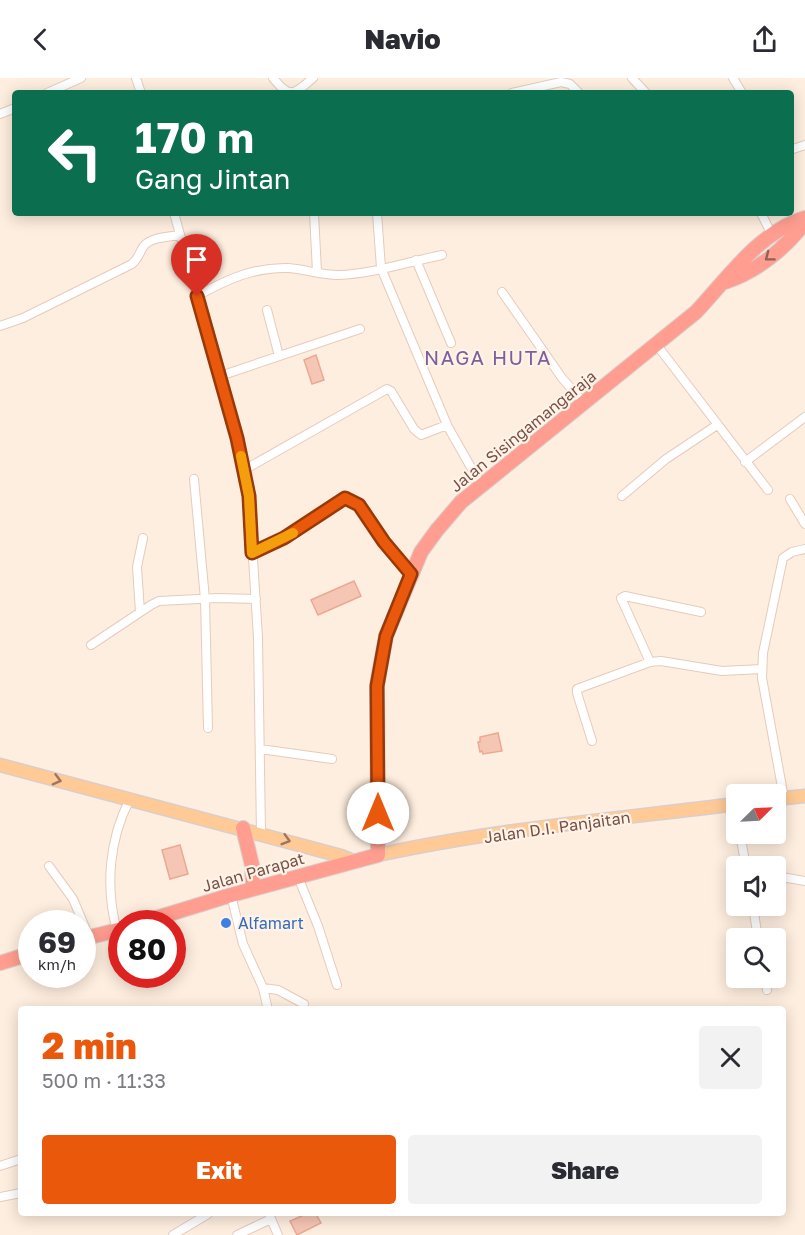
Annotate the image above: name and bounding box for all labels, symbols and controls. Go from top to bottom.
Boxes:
icon: back [24,23,57,56]
text: Navio [364,23,441,55]
icon: share [748,23,781,56]
text: 170 m [135,112,254,162]
icon: left [36,114,114,192]
text: Gang Jintan [135,163,290,195]
pin [171,234,222,296]
icon: arrive [180,243,213,276]
one-way arrow [765,250,776,261]
district label: NAGA HUTA [424,345,552,369]
street label: Jalan Sisingamangaraja [446,366,600,496]
one-way arrow [51,773,61,785]
position arrow [346,781,410,845]
north arrow [726,784,786,844]
map controls [726,784,786,988]
street label: Jalan D.I. Panjaitan [483,807,631,847]
one-way arrow [281,833,291,846]
street label: Jalan Parapat [200,848,306,896]
button: sound [726,856,786,916]
speed limit sign: 80 [108,910,186,988]
place label: Alfamart [238,913,304,933]
marker: Alfamart [219,916,233,930]
text: 69 [38,924,76,960]
button: search [726,928,786,988]
text: km/h [38,955,76,973]
text: 2 min [42,1024,137,1067]
button: close [699,1026,762,1089]
text: 500 m · 11:33 [42,1068,166,1092]
button: Exit [42,1135,396,1204]
button: Share [408,1135,762,1204]

